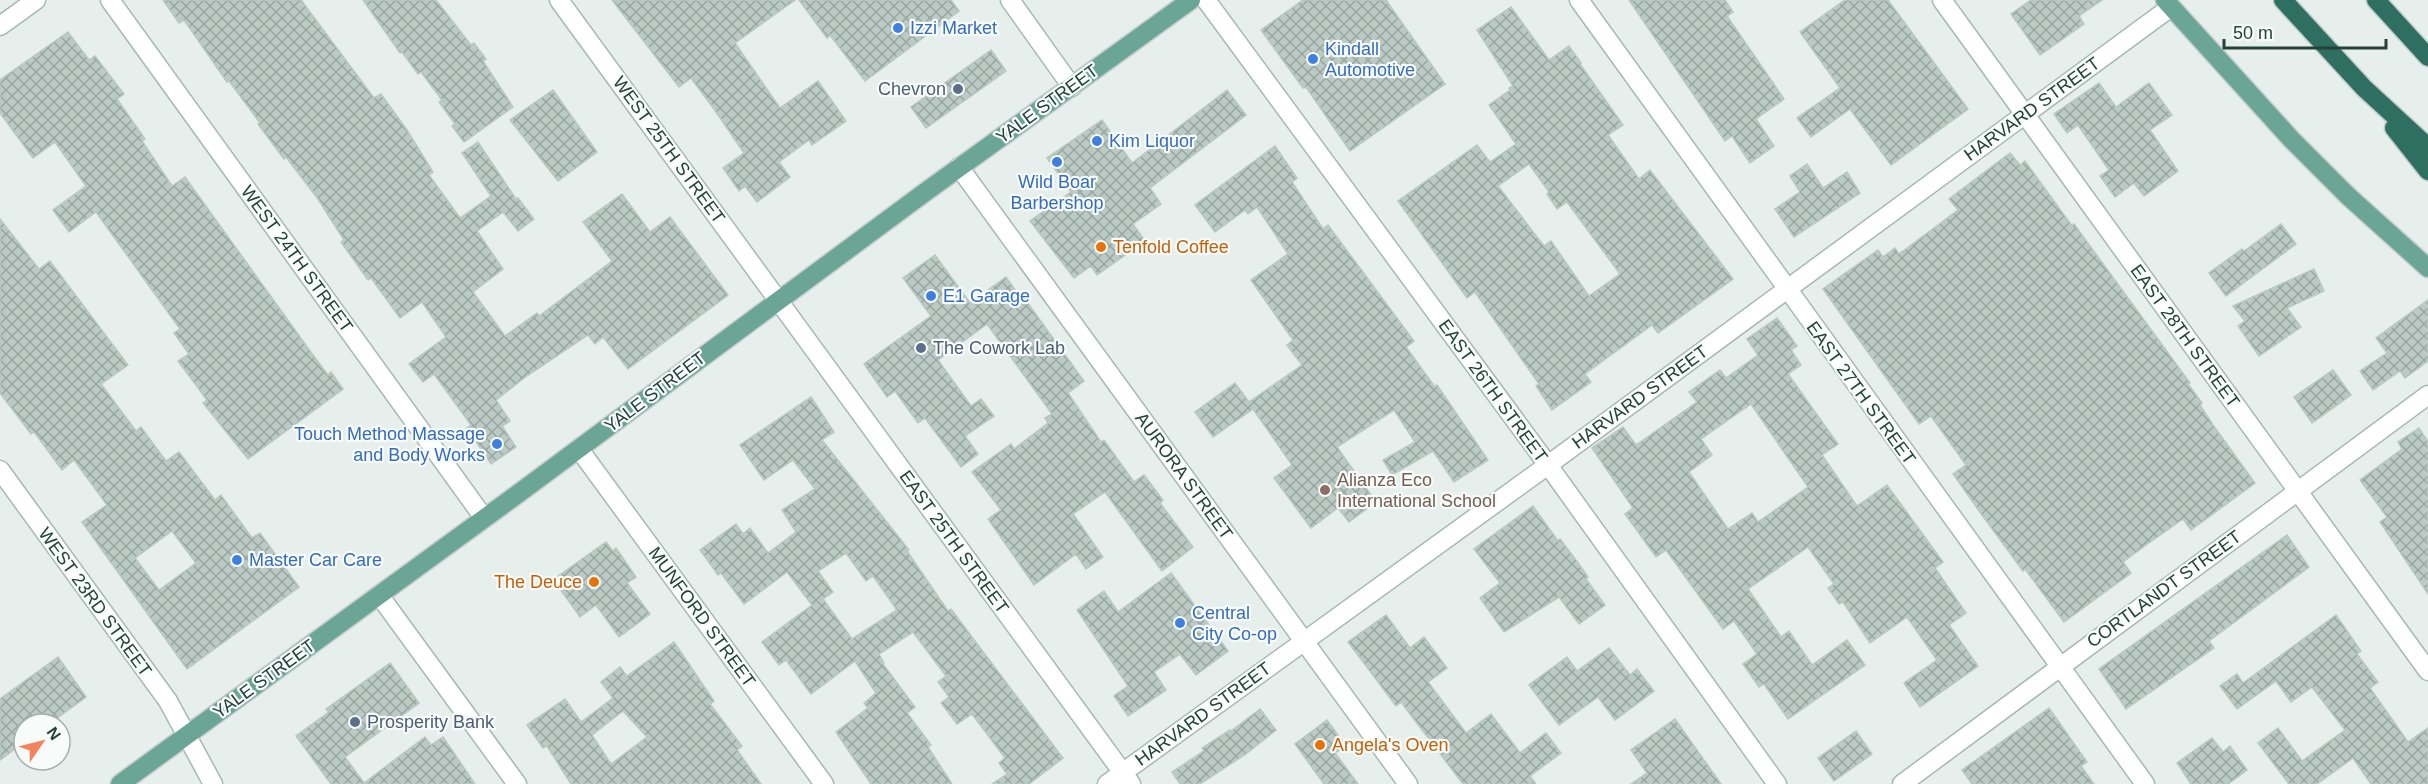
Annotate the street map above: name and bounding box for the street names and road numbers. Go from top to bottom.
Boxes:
street label: HARVARD STREET [1960,53,2104,165]
street label: YALE STREET [992,60,1102,148]
street label: WEST 25TH STREET [609,73,729,227]
street label: WEST 24TH STREET [237,182,357,336]
street label: EAST 28TH STREET [2126,261,2244,411]
street label: EAST 26TH STREET [1434,316,1552,466]
street label: EAST 27TH STREET [1802,318,1920,468]
street label: HARVARD STREET [1568,341,1712,453]
street label: YALE STREET [601,348,709,436]
street label: AURORA STREET [1131,409,1237,543]
street label: EAST 25TH STREET [895,467,1013,617]
street label: WEST 23RD STREET [34,524,156,680]
street label: CORTLANDT STREET [2083,526,2245,652]
street label: MUNFORD STREET [645,543,759,691]
street label: YALE STREET [209,635,319,723]
street label: HARVARD STREET [1131,658,1275,770]

